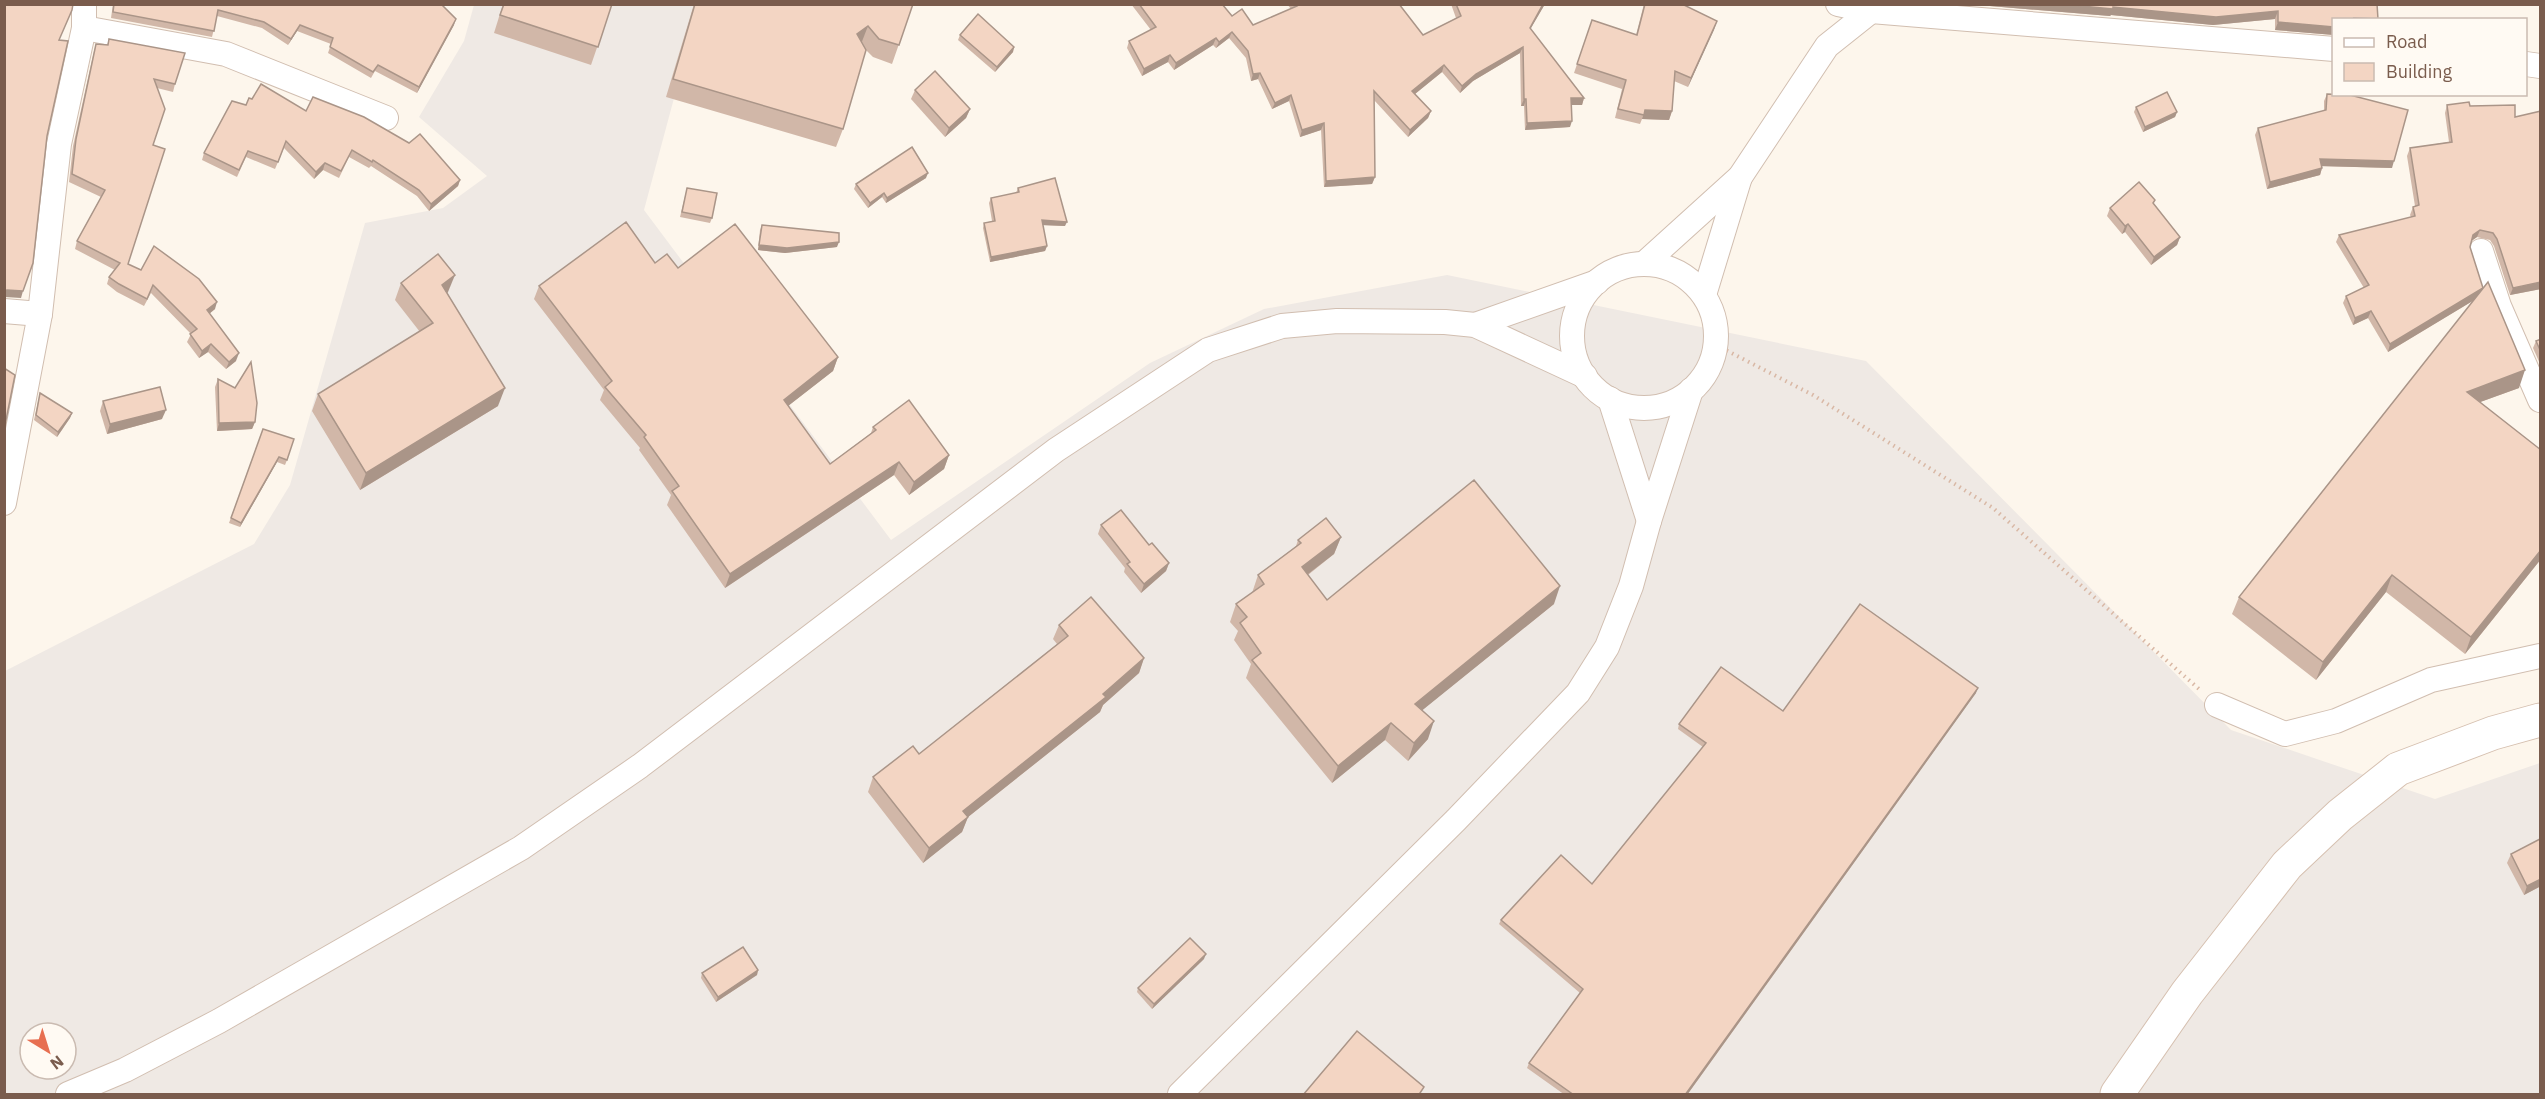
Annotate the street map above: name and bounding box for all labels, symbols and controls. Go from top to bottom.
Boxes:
legend [2332,18,2527,96]
text: Road [2386,30,2427,53]
text: Building [2386,60,2453,83]
north arrow [18,1021,78,1081]
text: N [47,1051,68,1074]

